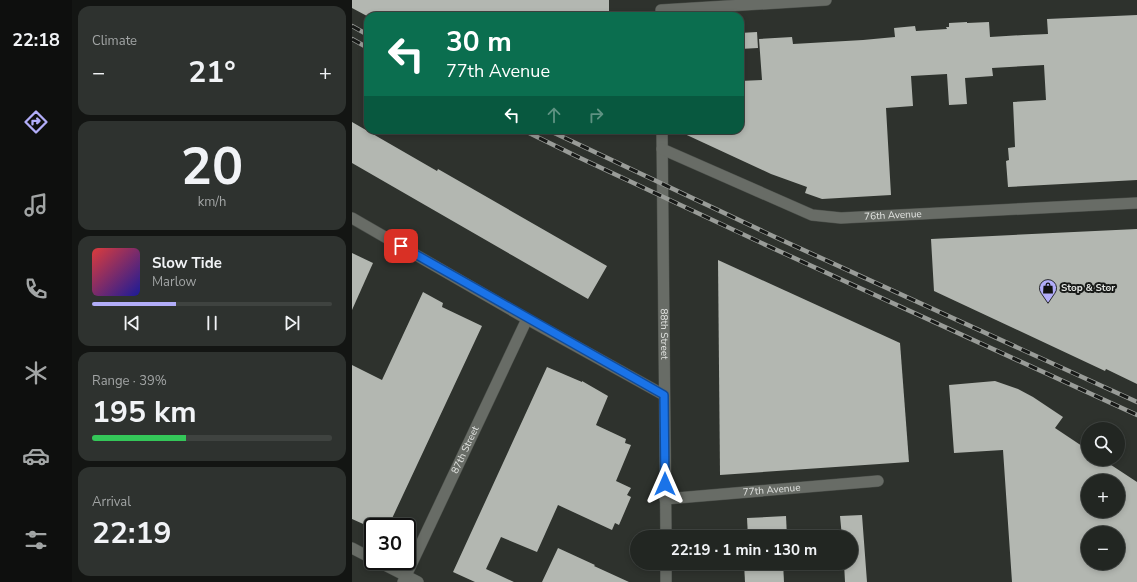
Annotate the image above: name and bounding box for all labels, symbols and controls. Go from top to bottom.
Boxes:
text: 30 m [446,23,512,61]
text: 22:18 [12,28,60,52]
icon: left [380,28,432,80]
text: Climate [92,32,137,50]
text: 21° [188,52,236,93]
text: − [92,58,105,88]
text: + [319,58,332,88]
text: 77th Avenue [446,59,550,83]
icon: left [501,104,523,126]
icon: ahead [543,104,565,126]
icon: right [585,104,607,126]
icon: directions [22,108,50,136]
text: 20 [181,131,243,202]
icon: music [22,191,50,219]
text: km/h [198,193,226,211]
street label: 76th Avenue [864,207,922,224]
pin [384,229,418,263]
icon: arrive [390,235,412,257]
text: Slow Tide [152,253,222,273]
text: Marlow [152,273,197,291]
icon: phone [22,275,50,303]
shop icon: Stop & Stor [1038,278,1058,303]
place label: Stop & Stor [1061,281,1115,295]
street label: 88th Street [657,308,671,360]
icon: previous [121,312,143,334]
icon: pause [201,312,223,334]
icon: next [281,312,303,334]
icon: climate [22,359,50,387]
text: Range · 39% [92,372,167,390]
text: 195 km [92,392,197,433]
map controls [1081,422,1125,570]
button: search [1081,422,1125,466]
street label: 87th Street [448,423,483,476]
icon: car [22,442,50,470]
position arrow [644,463,686,505]
button: + [1081,474,1125,518]
street label: 77th Avenue [742,481,801,499]
text: Arrival [92,493,131,511]
text: 22:19 [92,513,171,554]
speed limit sign: 30 [364,518,416,570]
icon: filters [22,526,50,554]
button: − [1081,526,1125,570]
text: 22:19 · 1 min · 130 m [671,540,817,560]

